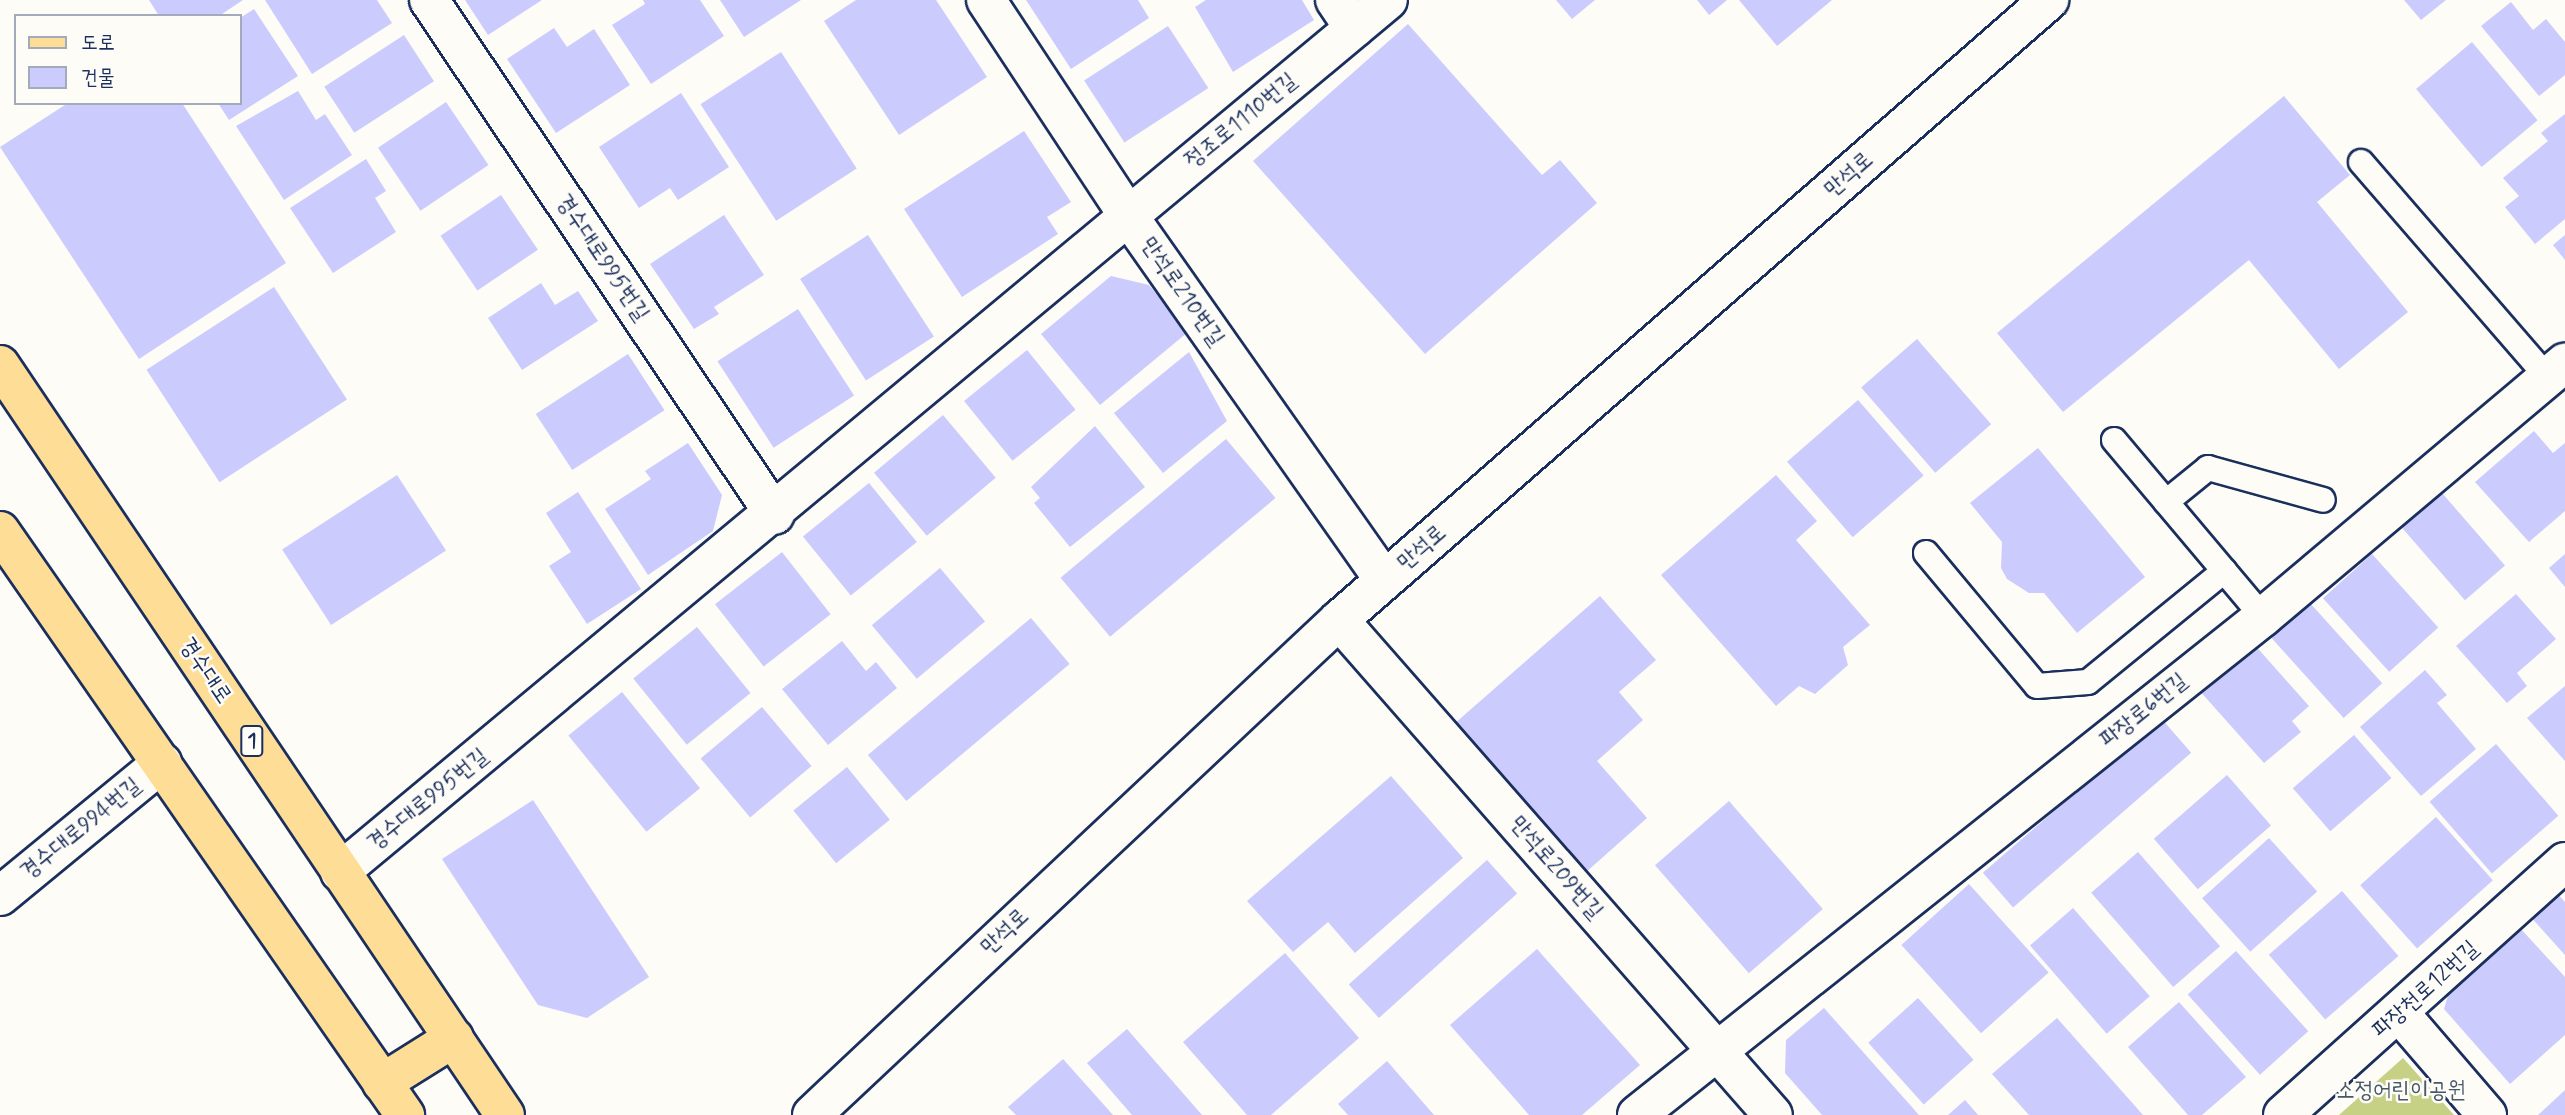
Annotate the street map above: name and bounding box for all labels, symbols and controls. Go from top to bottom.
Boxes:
legend [14,14,242,105]
text: 도로 [81,29,115,57]
text: 건물 [81,64,115,92]
street label: 정조로1110번길 [1179,67,1303,175]
street label: 만석로 [1819,146,1879,204]
street label: 경수대로995번길 [549,189,655,327]
street label: 만석로210번길 [1134,232,1230,352]
street label: 만석로 [1392,519,1452,577]
street label: 경수대로 [173,633,237,709]
street label: 파장로6번길 [2095,667,2193,755]
road number: 1 [240,724,264,758]
street label: 경수대로995번길 [362,743,494,857]
street label: 경수대로994번길 [15,772,147,886]
street label: 만석로209번길 [1504,811,1608,925]
street label: 만석로 [975,903,1035,961]
street label: 파장천로12번길 [2367,935,2485,1045]
park label: 소정어린이공원 [2336,1077,2466,1105]

